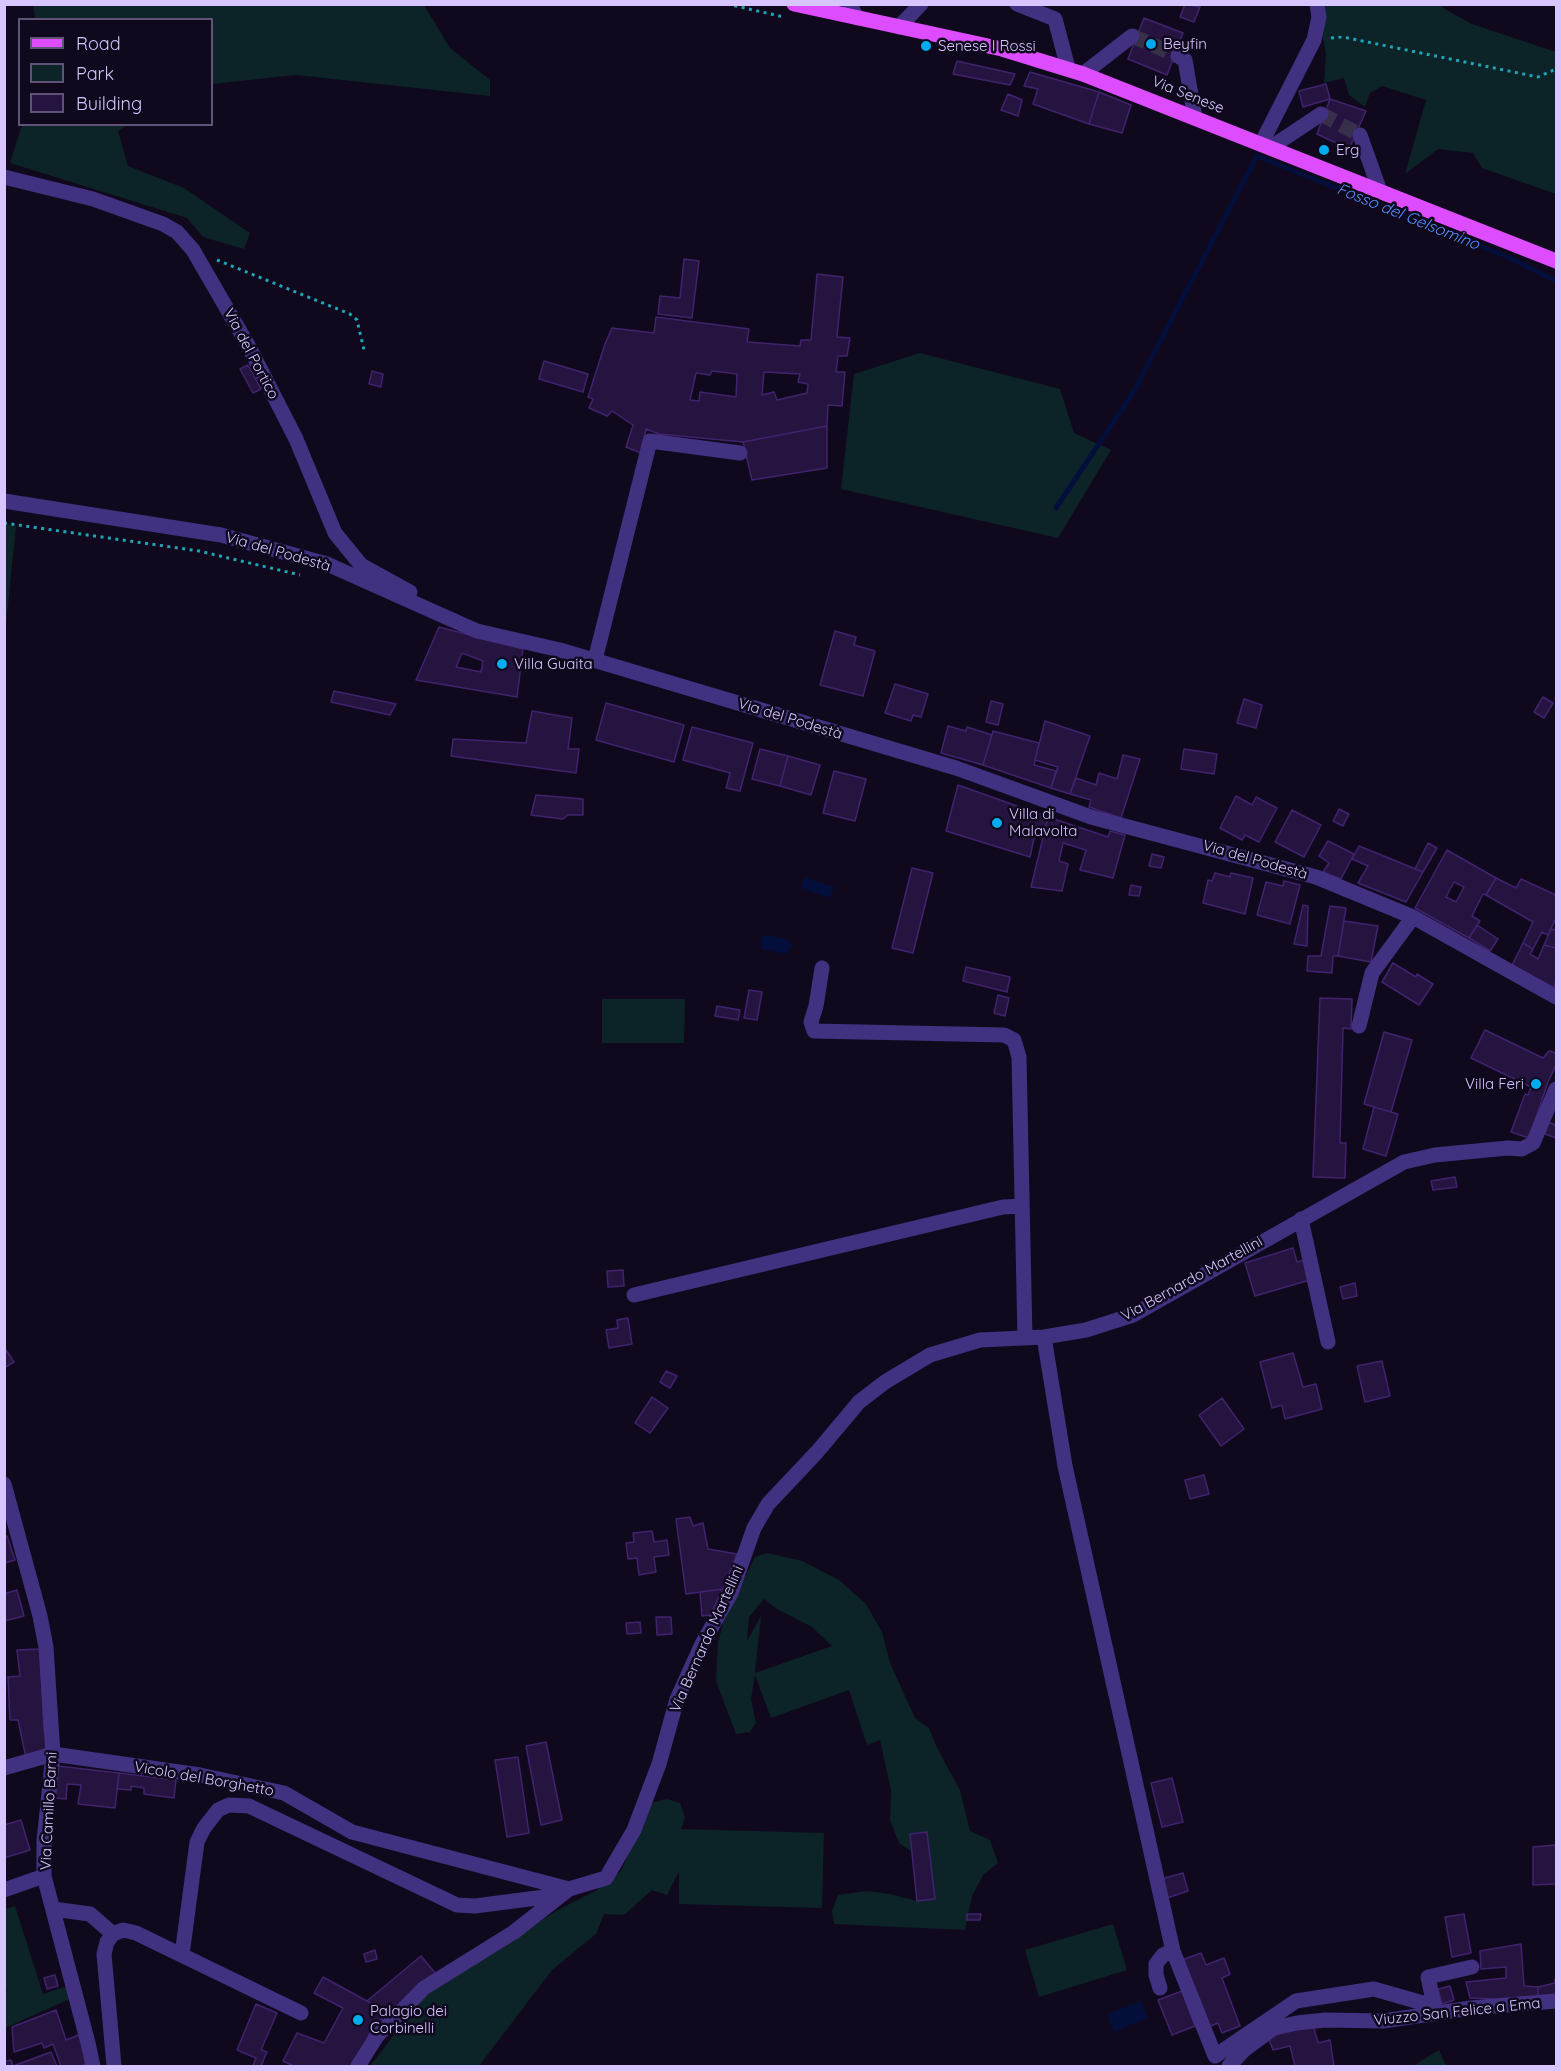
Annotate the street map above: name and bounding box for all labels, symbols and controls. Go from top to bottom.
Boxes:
legend [18,18,213,126]
text: Road [76,32,121,55]
place label: Beyfin [1163,35,1207,53]
place label: Senese I Rossi [938,37,1036,55]
marker: Beyfin [1144,37,1158,51]
marker: Senese I Rossi [919,39,933,53]
text: Park [76,62,114,85]
street label: Via Senese [1149,72,1227,118]
text: Building [76,92,142,115]
place label: Erg [1336,141,1359,159]
marker: Erg [1317,143,1331,157]
water label: Fosso del Gelsomino [1334,180,1482,254]
street label: Via del Portico [220,306,282,402]
street label: Via del Podestà [224,528,332,576]
place label: Villa Guaita [514,655,593,673]
marker: Villa Guaita [495,657,509,671]
street label: Via del Podestà [736,695,844,743]
place label: Villa di Malavolta [1009,805,1077,840]
marker: Villa di Malavolta [990,816,1004,830]
street label: Via del Podestà [1201,836,1309,884]
place label: Villa Feri [1465,1075,1524,1093]
marker: Villa Feri [1529,1077,1543,1091]
street label: Via Bernardo Martellini [1118,1233,1266,1325]
street label: Via Bernardo Martellini [667,1563,747,1715]
street label: Via Camillo Barni [37,1751,61,1871]
street label: Vicolo del Borghetto [133,1758,275,1800]
street label: Viuzzo San Felice a Ema [1373,1994,1541,2030]
place label: Palagio dei Corbinelli [370,2002,447,2037]
marker: Palagio dei Corbinelli [351,2013,365,2027]

